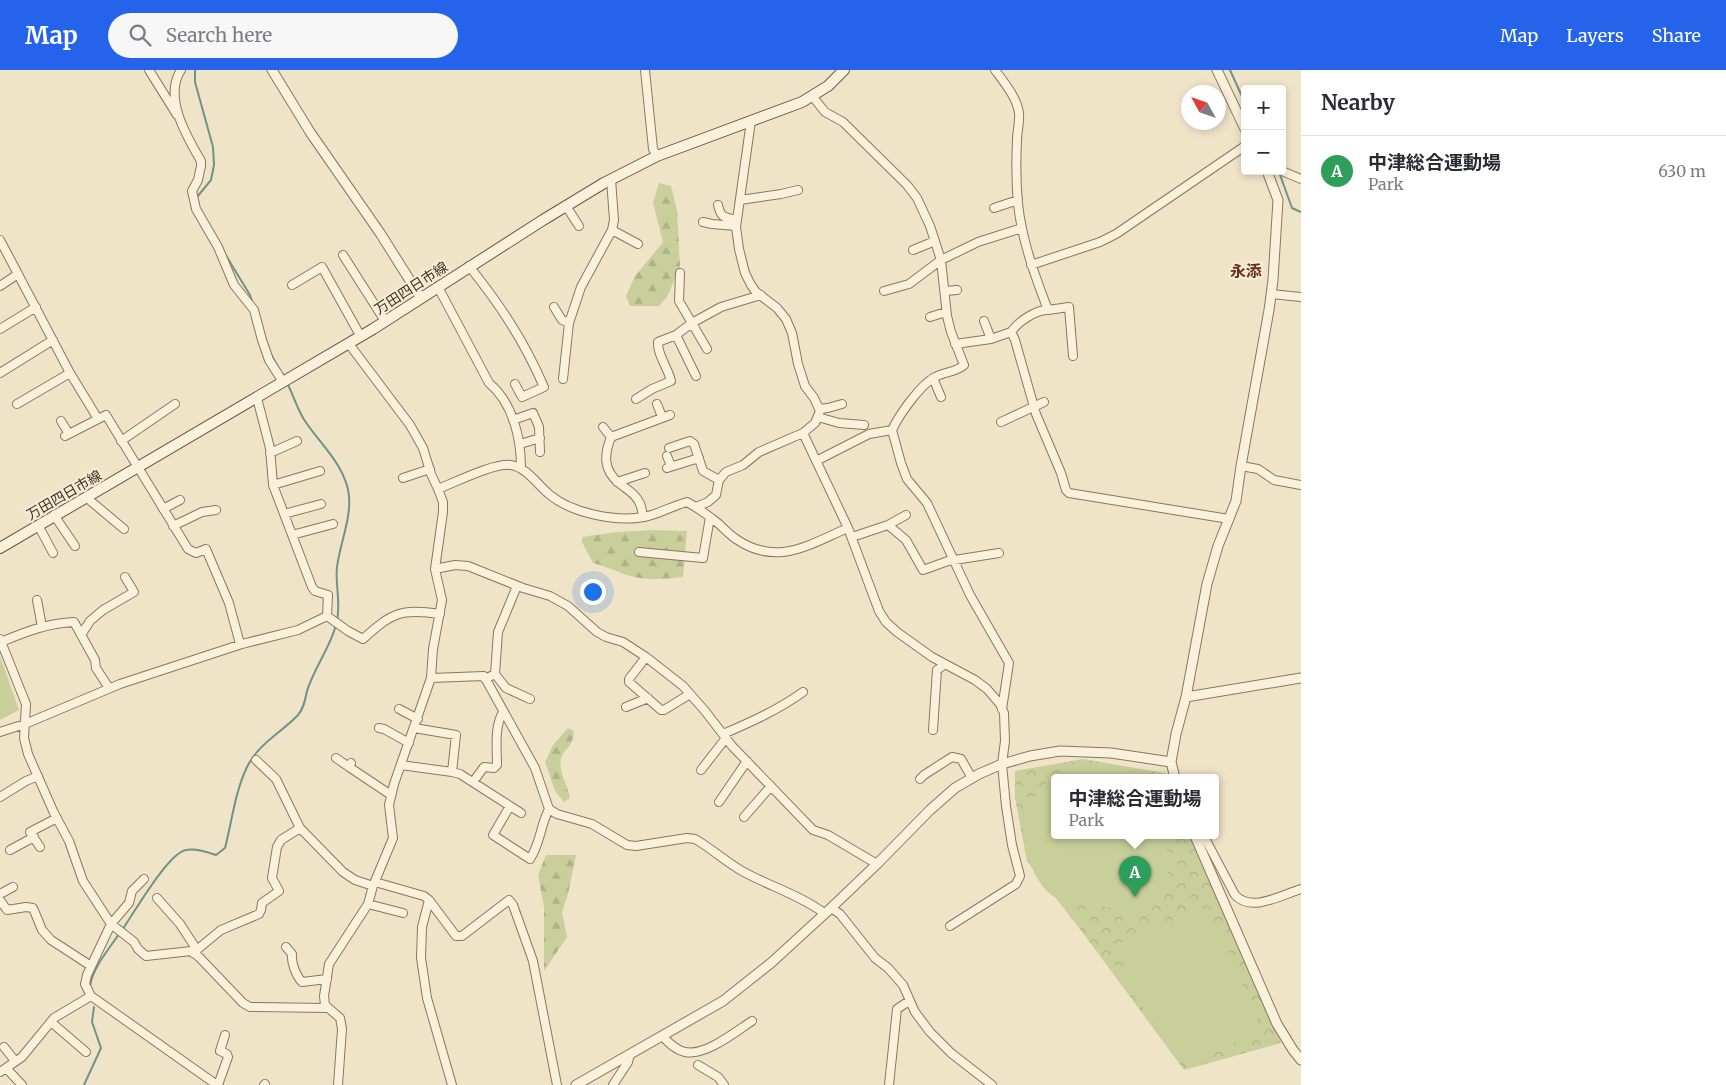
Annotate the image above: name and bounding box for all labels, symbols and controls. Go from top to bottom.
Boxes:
search box [108,13,458,58]
text: Map [25,20,78,51]
icon: search [126,21,154,49]
text: Search here [166,23,272,47]
text: Map [1500,24,1538,47]
text: Layers [1566,24,1624,47]
text: Share [1652,24,1701,47]
north arrow [1181,85,1226,130]
map controls [1241,85,1286,175]
button: + [1241,85,1286,130]
text: Nearby [1321,89,1395,116]
button: − [1241,130,1286,175]
text: 中津総合運動場 [1368,150,1501,174]
text: A [1331,161,1343,181]
text: 630 m [1658,161,1706,181]
text: Park [1368,174,1404,194]
street label: 万田四日市線 [371,258,451,318]
district label: 永添 [1230,261,1262,281]
street label: 万田四日市線 [23,466,105,524]
your location [580,579,606,605]
popup [1051,774,1219,839]
text: 中津総合運動場 [1068,786,1202,810]
text: Park [1068,810,1104,830]
pin: A [1119,856,1151,897]

